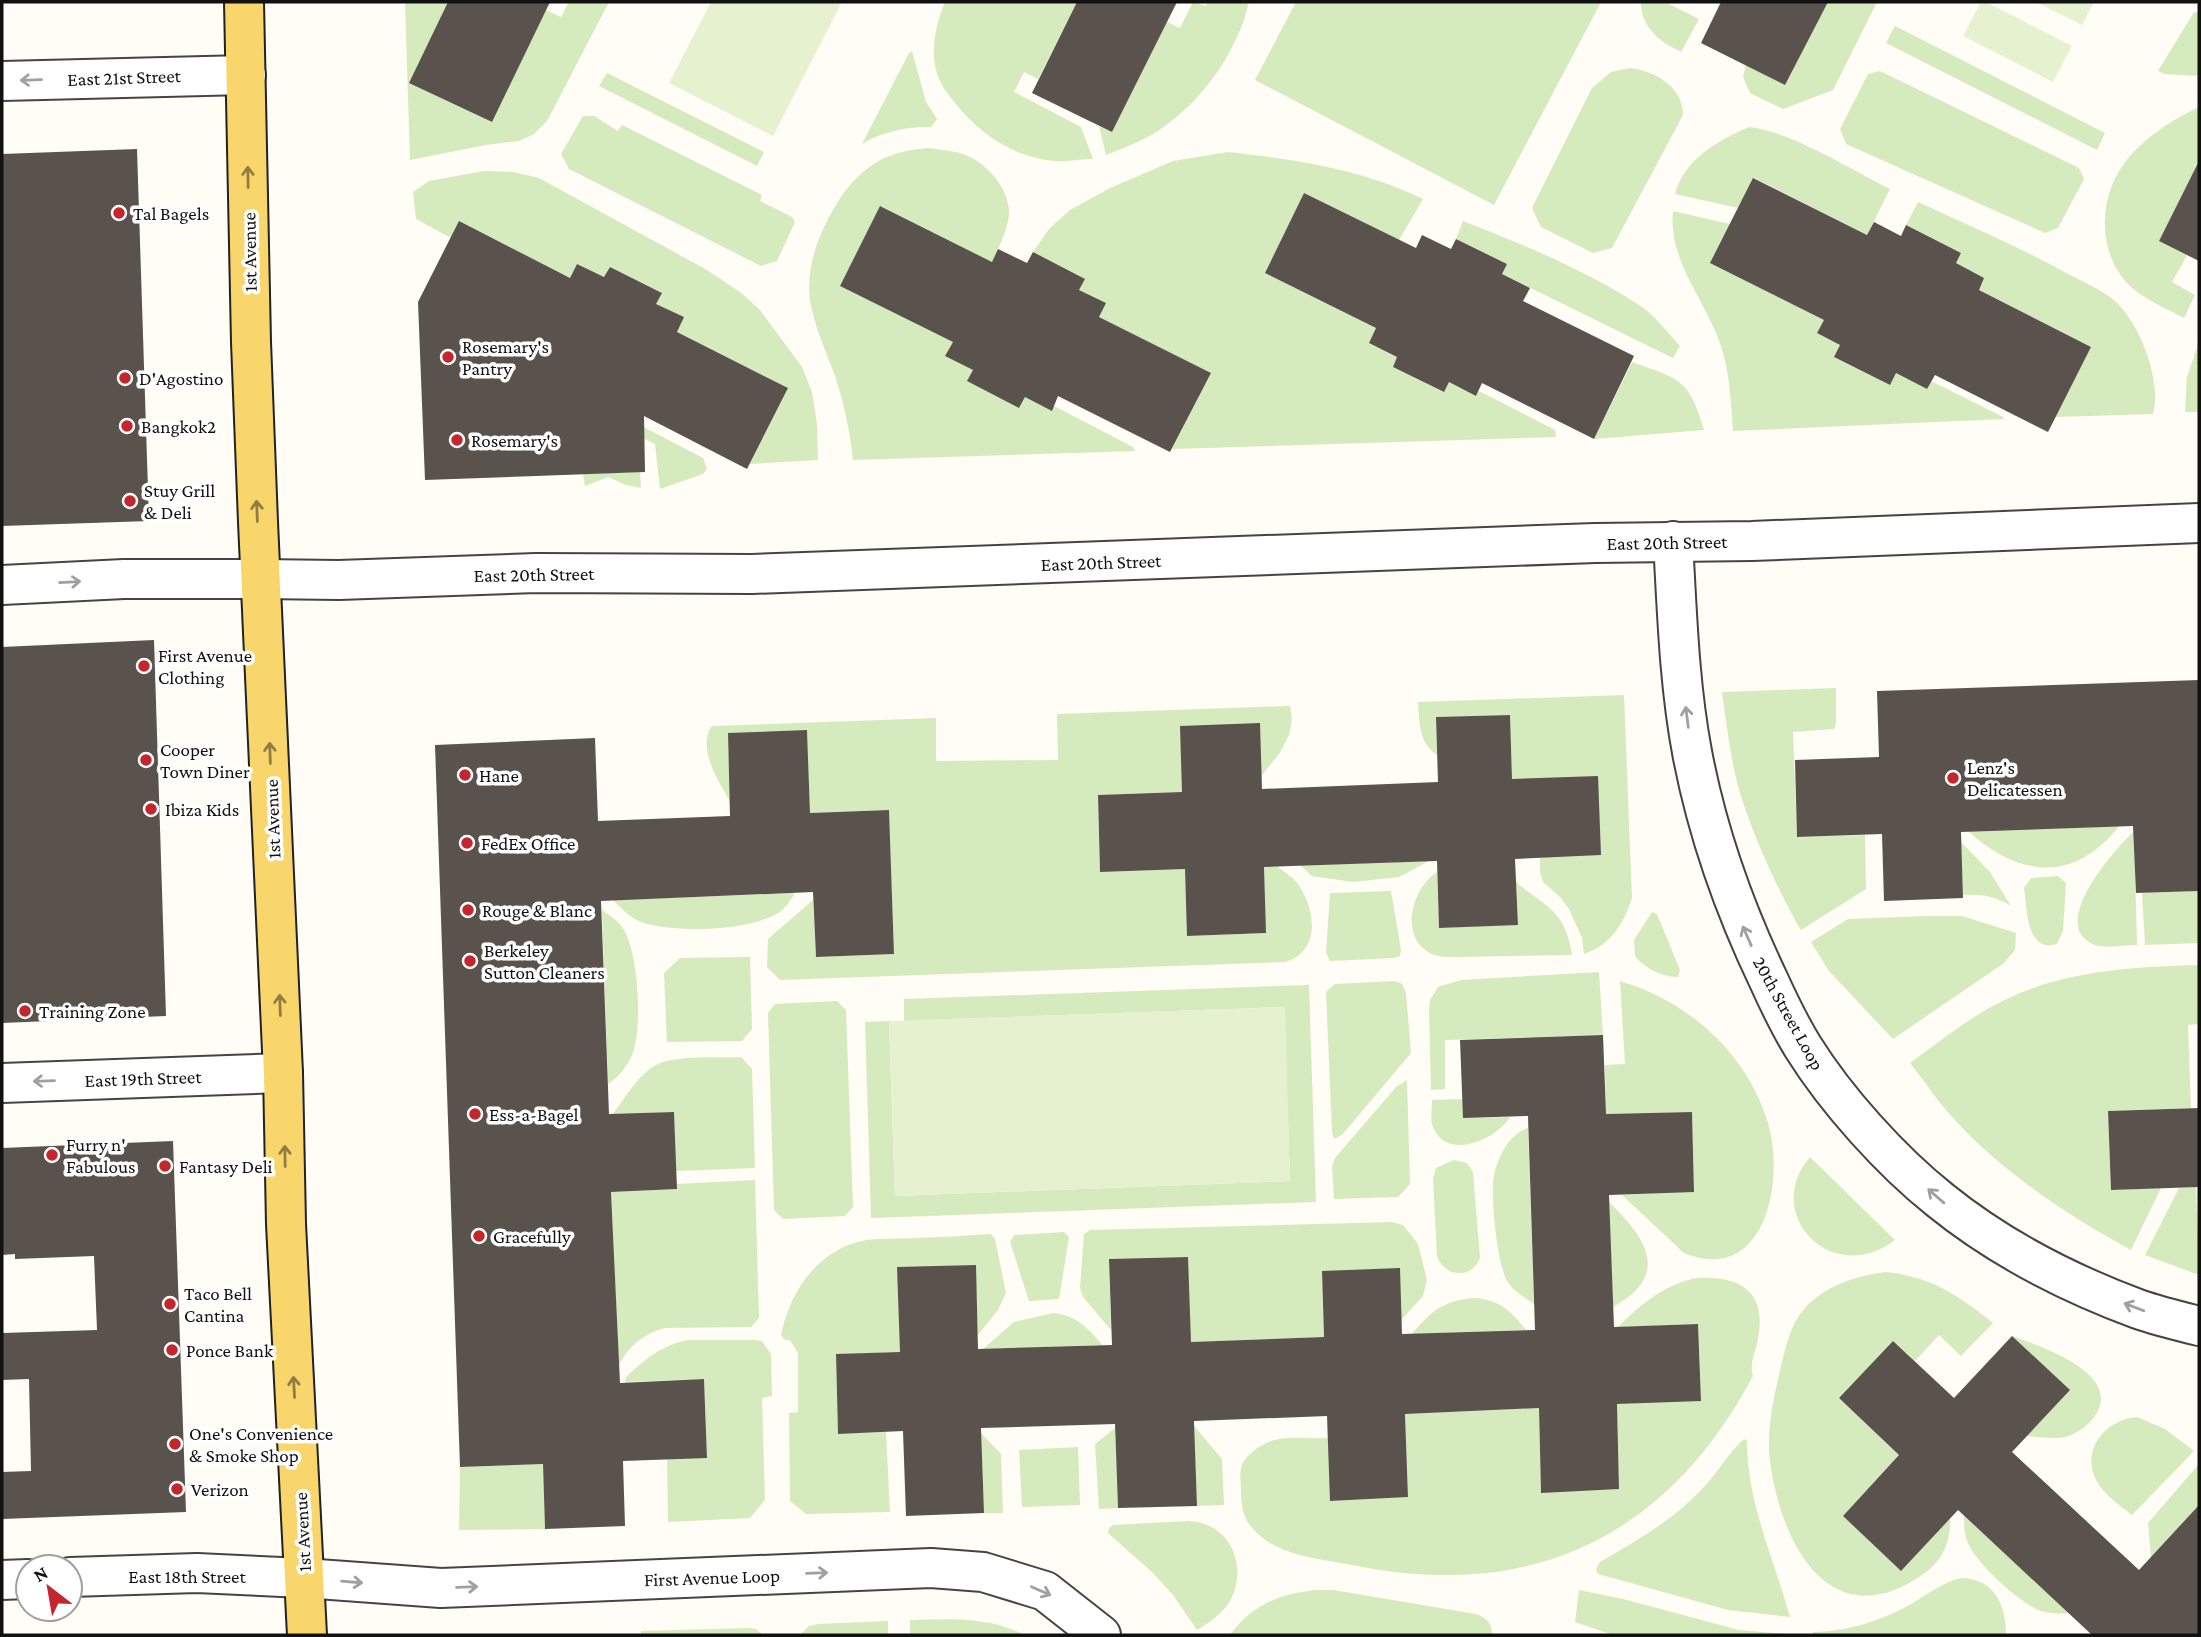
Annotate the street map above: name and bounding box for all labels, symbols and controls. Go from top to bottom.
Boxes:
street label: East 21st Street [67,65,182,90]
one-way arrow [19,73,42,86]
one-way arrow [241,166,255,189]
place label: Tal Bagels [133,203,209,224]
marker: Tal Bagels [111,205,127,221]
street label: 1st Avenue [238,212,261,292]
place label: Rosemary's Pantry [462,336,549,379]
marker: Rosemary's Pantry [440,349,456,365]
place label: D'Agostino [139,368,223,389]
marker: D'Agostino [117,370,133,386]
place label: Bangkok2 [141,416,216,437]
marker: Bangkok2 [119,418,135,434]
place label: Rosemary's [471,430,558,451]
marker: Rosemary's [449,432,465,448]
place label: Stuy Grill & Deli [144,480,215,523]
marker: Stuy Grill & Deli [122,493,138,509]
one-way arrow [251,500,264,523]
street label: East 20th Street [1606,531,1728,554]
street label: East 20th Street [1040,550,1162,575]
street label: East 20th Street [473,563,595,586]
one-way arrow [58,575,81,588]
place label: First Avenue Clothing [158,645,252,688]
marker: First Avenue Clothing [136,658,152,674]
one-way arrow [1681,706,1694,729]
place label: Cooper Town Diner [160,739,250,782]
one-way arrow [263,742,276,765]
marker: Cooper Town Diner [138,752,154,768]
place label: Lenz's Delicatessen [1967,757,2063,800]
place label: Hane [479,765,519,786]
marker: Hane [457,767,473,783]
marker: Lenz's Delicatessen [1945,770,1961,786]
street label: 1st Avenue [261,779,284,859]
place label: Ibiza Kids [165,799,239,820]
marker: Ibiza Kids [143,801,159,817]
place label: FedEx Office [481,833,575,854]
marker: FedEx Office [459,835,475,851]
place label: Rouge & Blanc [482,900,592,921]
marker: Rouge & Blanc [460,902,476,918]
one-way arrow [1740,925,1753,947]
place label: Berkeley Sutton Cleaners [484,940,605,983]
marker: Berkeley Sutton Cleaners [462,953,478,969]
street label: 20th Street Loop [1749,953,1828,1074]
one-way arrow [274,994,287,1017]
place label: Training Zone [39,1001,146,1022]
marker: Training Zone [17,1003,33,1019]
street label: East 19th Street [84,1066,203,1091]
one-way arrow [33,1075,56,1088]
place label: Ess-a-Bagel [489,1104,579,1125]
marker: Ess-a-Bagel [467,1106,483,1122]
place label: Furry n' Fabulous [66,1134,136,1177]
one-way arrow [278,1144,292,1167]
marker: Furry n' Fabulous [44,1147,60,1163]
place label: Fantasy Deli [179,1156,273,1177]
marker: Fantasy Deli [157,1158,173,1174]
one-way arrow [1928,1188,1946,1204]
place label: Gracefully [493,1226,571,1247]
marker: Gracefully [471,1228,487,1244]
place label: Taco Bell Cantina [184,1283,252,1326]
marker: Taco Bell Cantina [162,1296,178,1312]
one-way arrow [2124,1299,2145,1312]
place label: Ponce Bank [186,1340,274,1361]
marker: Ponce Bank [164,1342,180,1358]
one-way arrow [287,1376,300,1399]
place label: One's Convenience & Smoke Shop [189,1423,333,1466]
marker: One's Convenience & Smoke Shop [167,1436,183,1452]
place label: Verizon [191,1479,249,1500]
marker: Verizon [169,1481,185,1497]
street label: 1st Avenue [290,1492,315,1572]
north arrow [14,1553,84,1623]
text: N [30,1561,52,1586]
street label: First Avenue Loop [644,1565,780,1590]
street label: East 18th Street [128,1566,246,1587]
one-way arrow [805,1566,828,1579]
one-way arrow [340,1576,362,1589]
one-way arrow [455,1580,478,1593]
one-way arrow [1029,1585,1051,1598]

